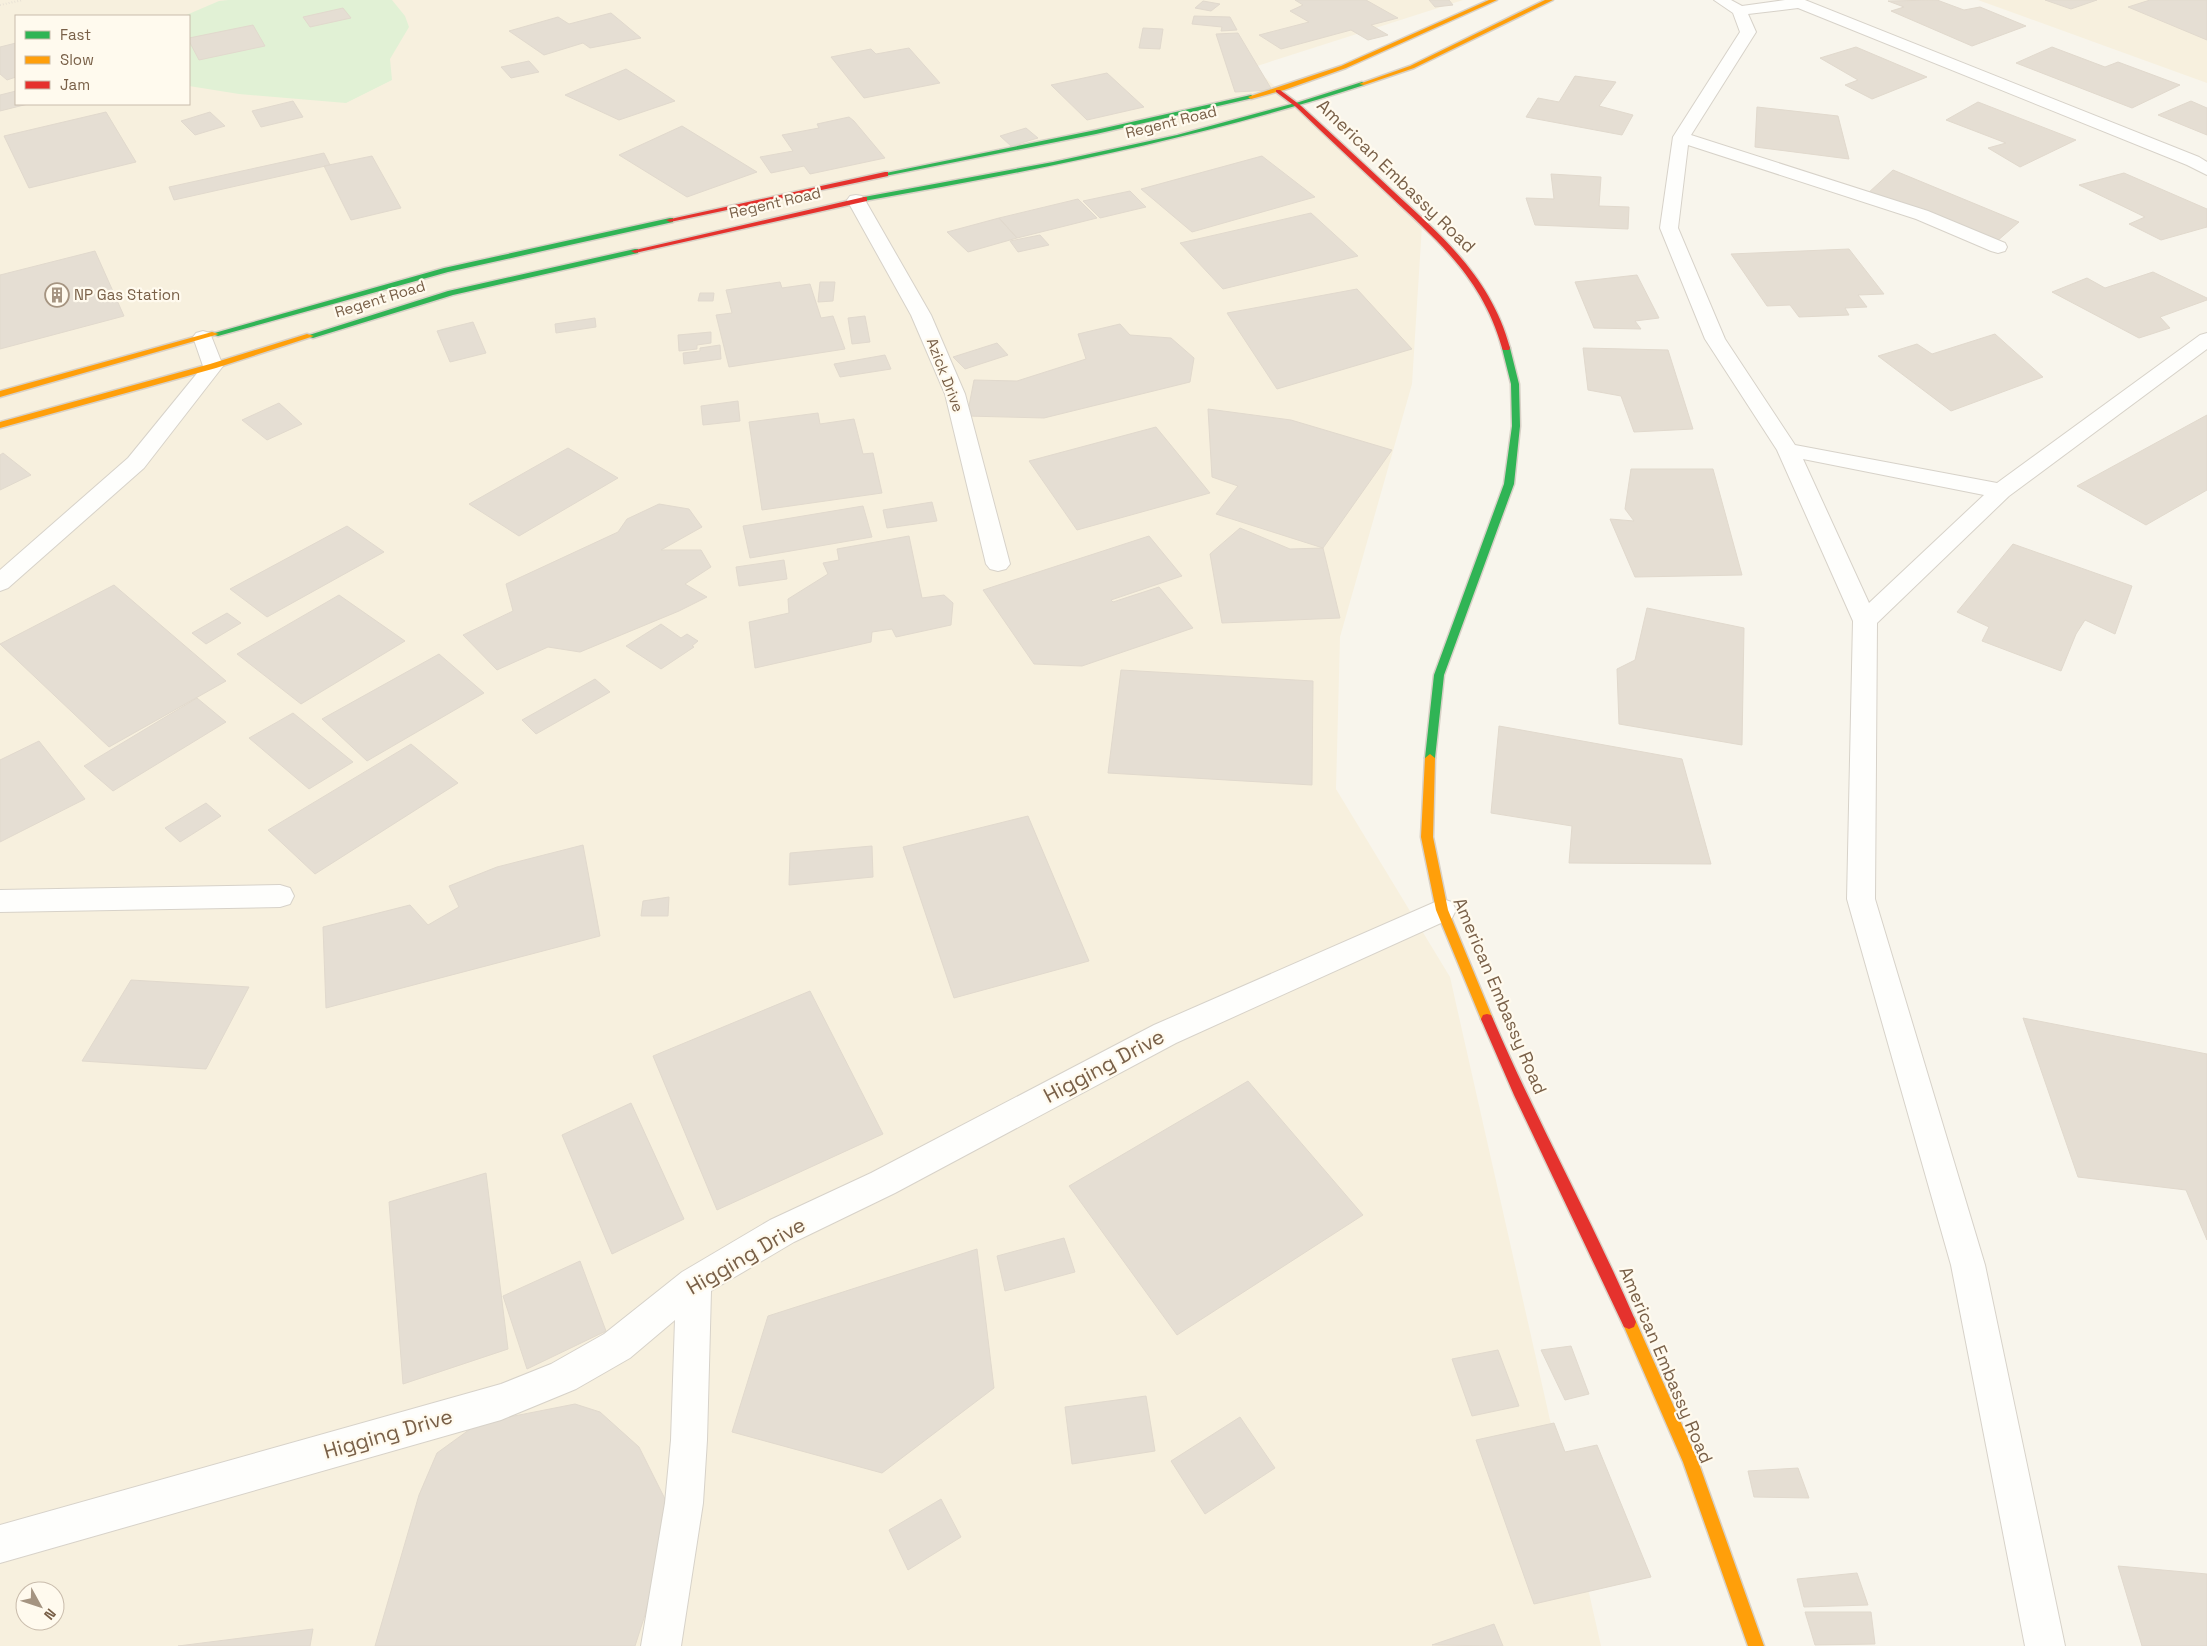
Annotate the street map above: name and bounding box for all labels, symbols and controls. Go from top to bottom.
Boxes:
legend [15,15,190,105]
text: Fast [60,25,91,44]
text: Slow [60,50,94,69]
text: Jam [60,75,90,94]
street label: American Embassy Road [1312,94,1480,257]
street label: Regent Road [1123,101,1219,142]
street label: Regent Road [727,183,823,222]
street label: Regent Road [332,276,427,321]
building icon: NP Gas Station [44,282,70,308]
place label: NP Gas Station [74,285,180,304]
street label: Azick Drive [923,335,968,415]
street label: American Embassy Road [1449,894,1552,1098]
street label: Higging Drive [1039,1022,1169,1109]
street label: Higging Drive [681,1211,810,1301]
street label: American Embassy Road [1615,1263,1718,1467]
street label: Higging Drive [320,1402,456,1465]
north arrow [15,1581,65,1631]
text: N [40,1605,60,1624]

